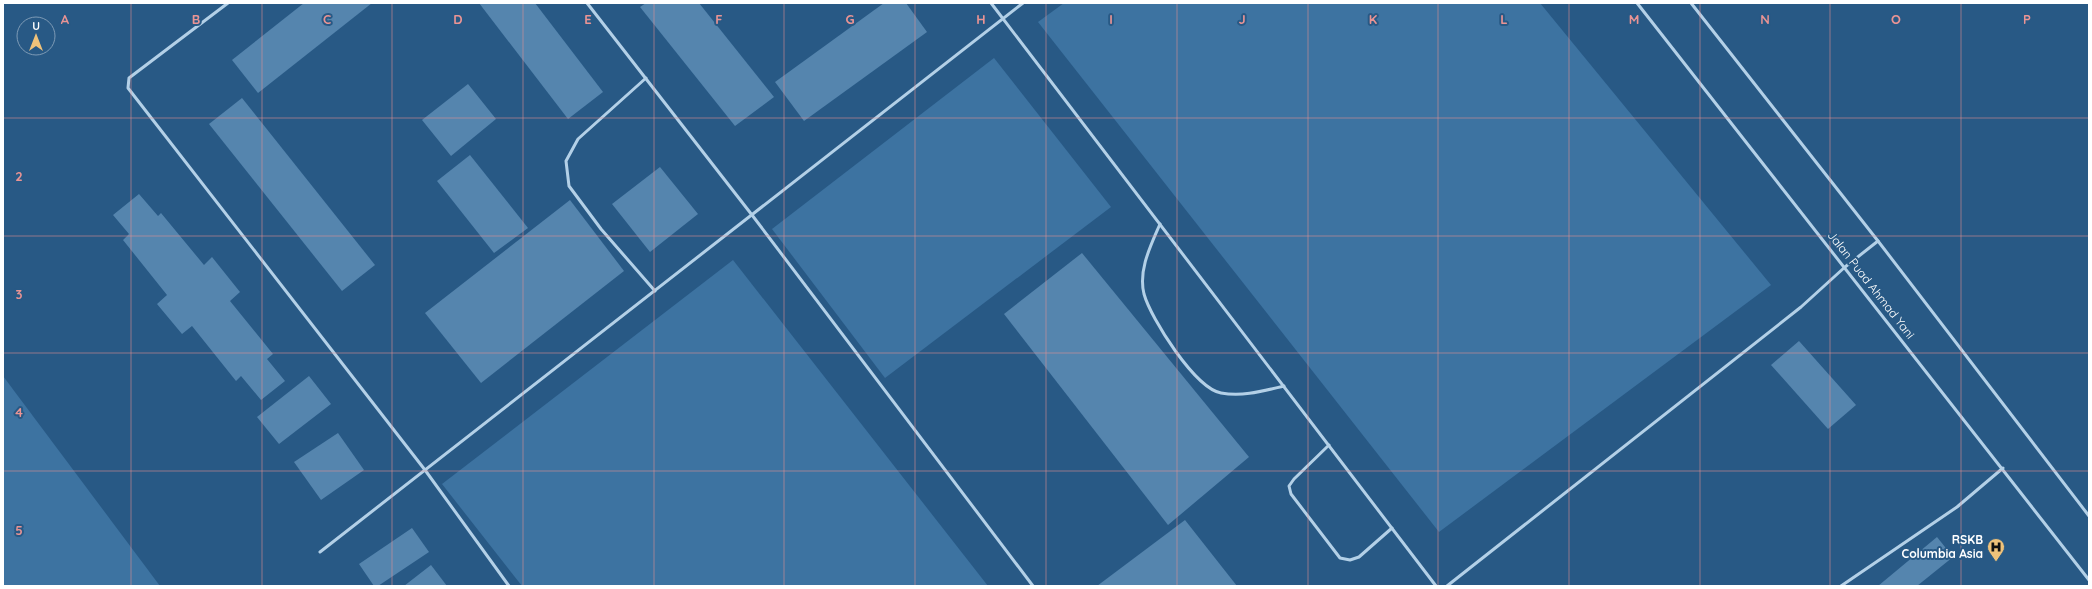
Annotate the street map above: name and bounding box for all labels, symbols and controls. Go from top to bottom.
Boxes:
text: A [61,11,70,27]
text: B [192,11,200,27]
text: C [323,11,331,27]
text: D [453,11,463,27]
text: E [584,11,592,27]
text: F [715,11,723,27]
text: G [845,11,855,27]
text: H [976,11,986,27]
text: I [1109,11,1113,27]
text: J [1238,11,1246,27]
text: K [1369,11,1378,27]
text: L [1500,11,1508,27]
text: M [1629,11,1639,27]
text: N [1760,11,1770,27]
text: O [1891,11,1901,27]
text: P [2023,11,2031,27]
north arrow [16,16,56,56]
text: U [32,19,40,33]
text: 2 [15,168,23,184]
street label: Jalan Puad Ahmad Yani [1825,228,1918,342]
text: 3 [16,286,23,302]
text: 4 [15,404,23,420]
text: 5 [15,522,23,538]
place label: RSKB Columbia Asia [1902,532,1983,561]
hospital icon: RSKB Columbia Asia [1986,537,2006,562]

